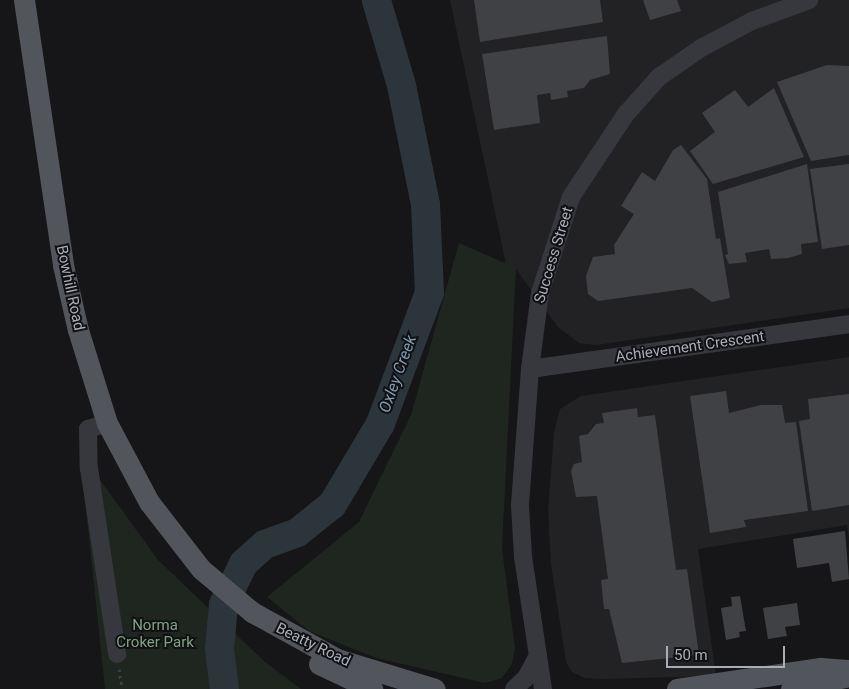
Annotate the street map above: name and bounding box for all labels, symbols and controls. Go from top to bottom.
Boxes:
street label: Success Street [531,205,577,305]
street label: Bowhill Road [52,244,88,332]
street label: Achievement Crescent [615,328,765,366]
water label: Oxley Creek [375,333,421,415]
park label: Norma Croker Park [116,616,194,651]
street label: Beatty Road [273,619,353,671]
scale bar [669,636,788,668]
text: 50 m [674,646,708,664]

